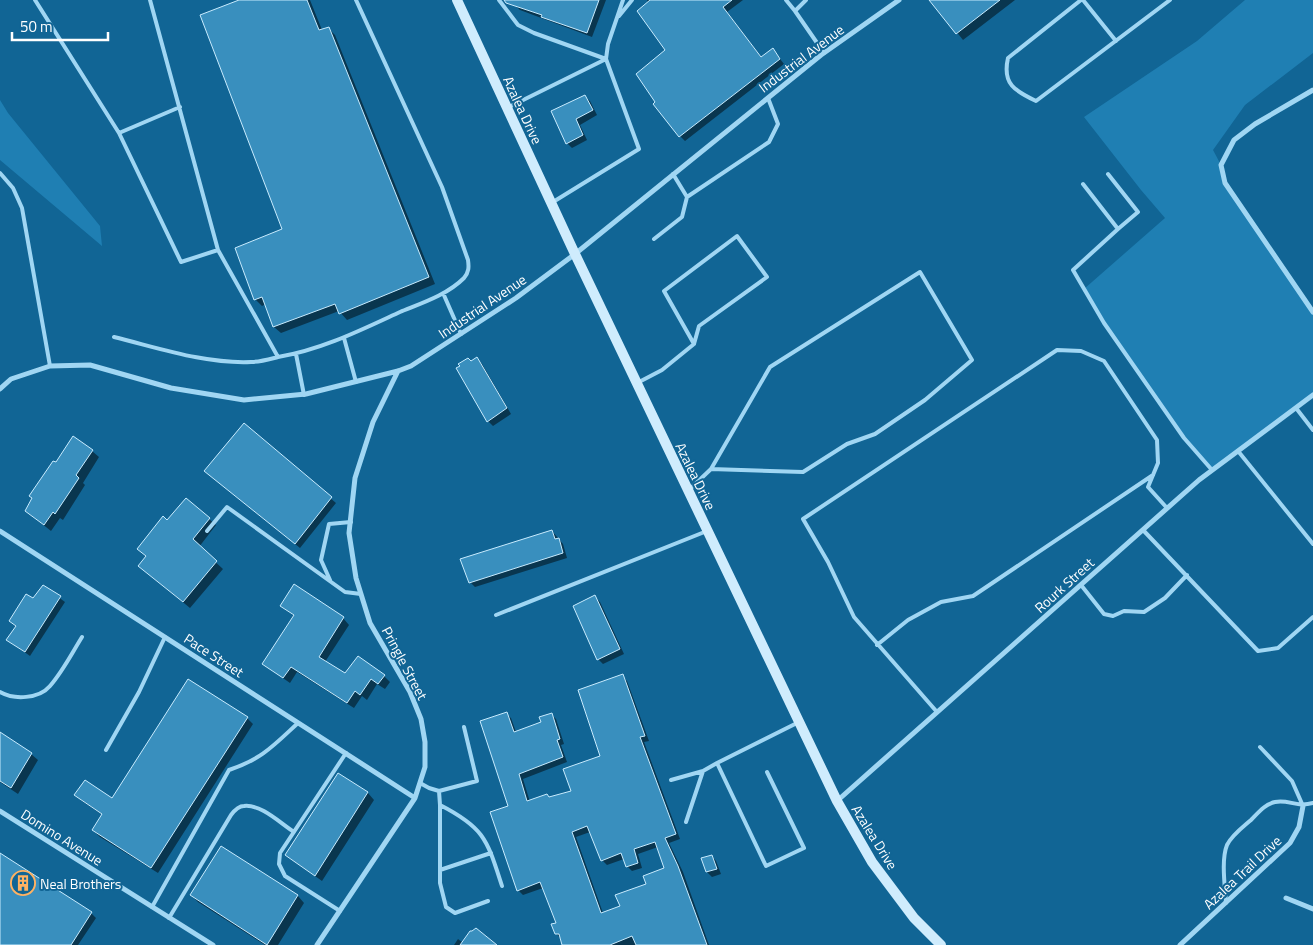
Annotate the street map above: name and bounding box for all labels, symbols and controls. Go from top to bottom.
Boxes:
scale bar [12,10,109,42]
text: 50 m [20,15,53,38]
street label: Industrial Avenue [754,19,848,97]
street label: Azalea Drive [498,73,548,147]
street label: Industrial Avenue [434,269,530,343]
street label: Azalea Drive [671,439,721,513]
street label: Rourk Street [1029,552,1099,618]
street label: Pringle Street [377,623,433,703]
street label: Pace Street [180,628,248,682]
street label: Azalea Drive [847,801,903,873]
street label: Domino Avenue [17,803,107,871]
street label: Azalea Trail Drive [1198,830,1286,914]
building icon: Neal Brothers [10,870,36,896]
place label: Neal Brothers [40,873,121,894]

